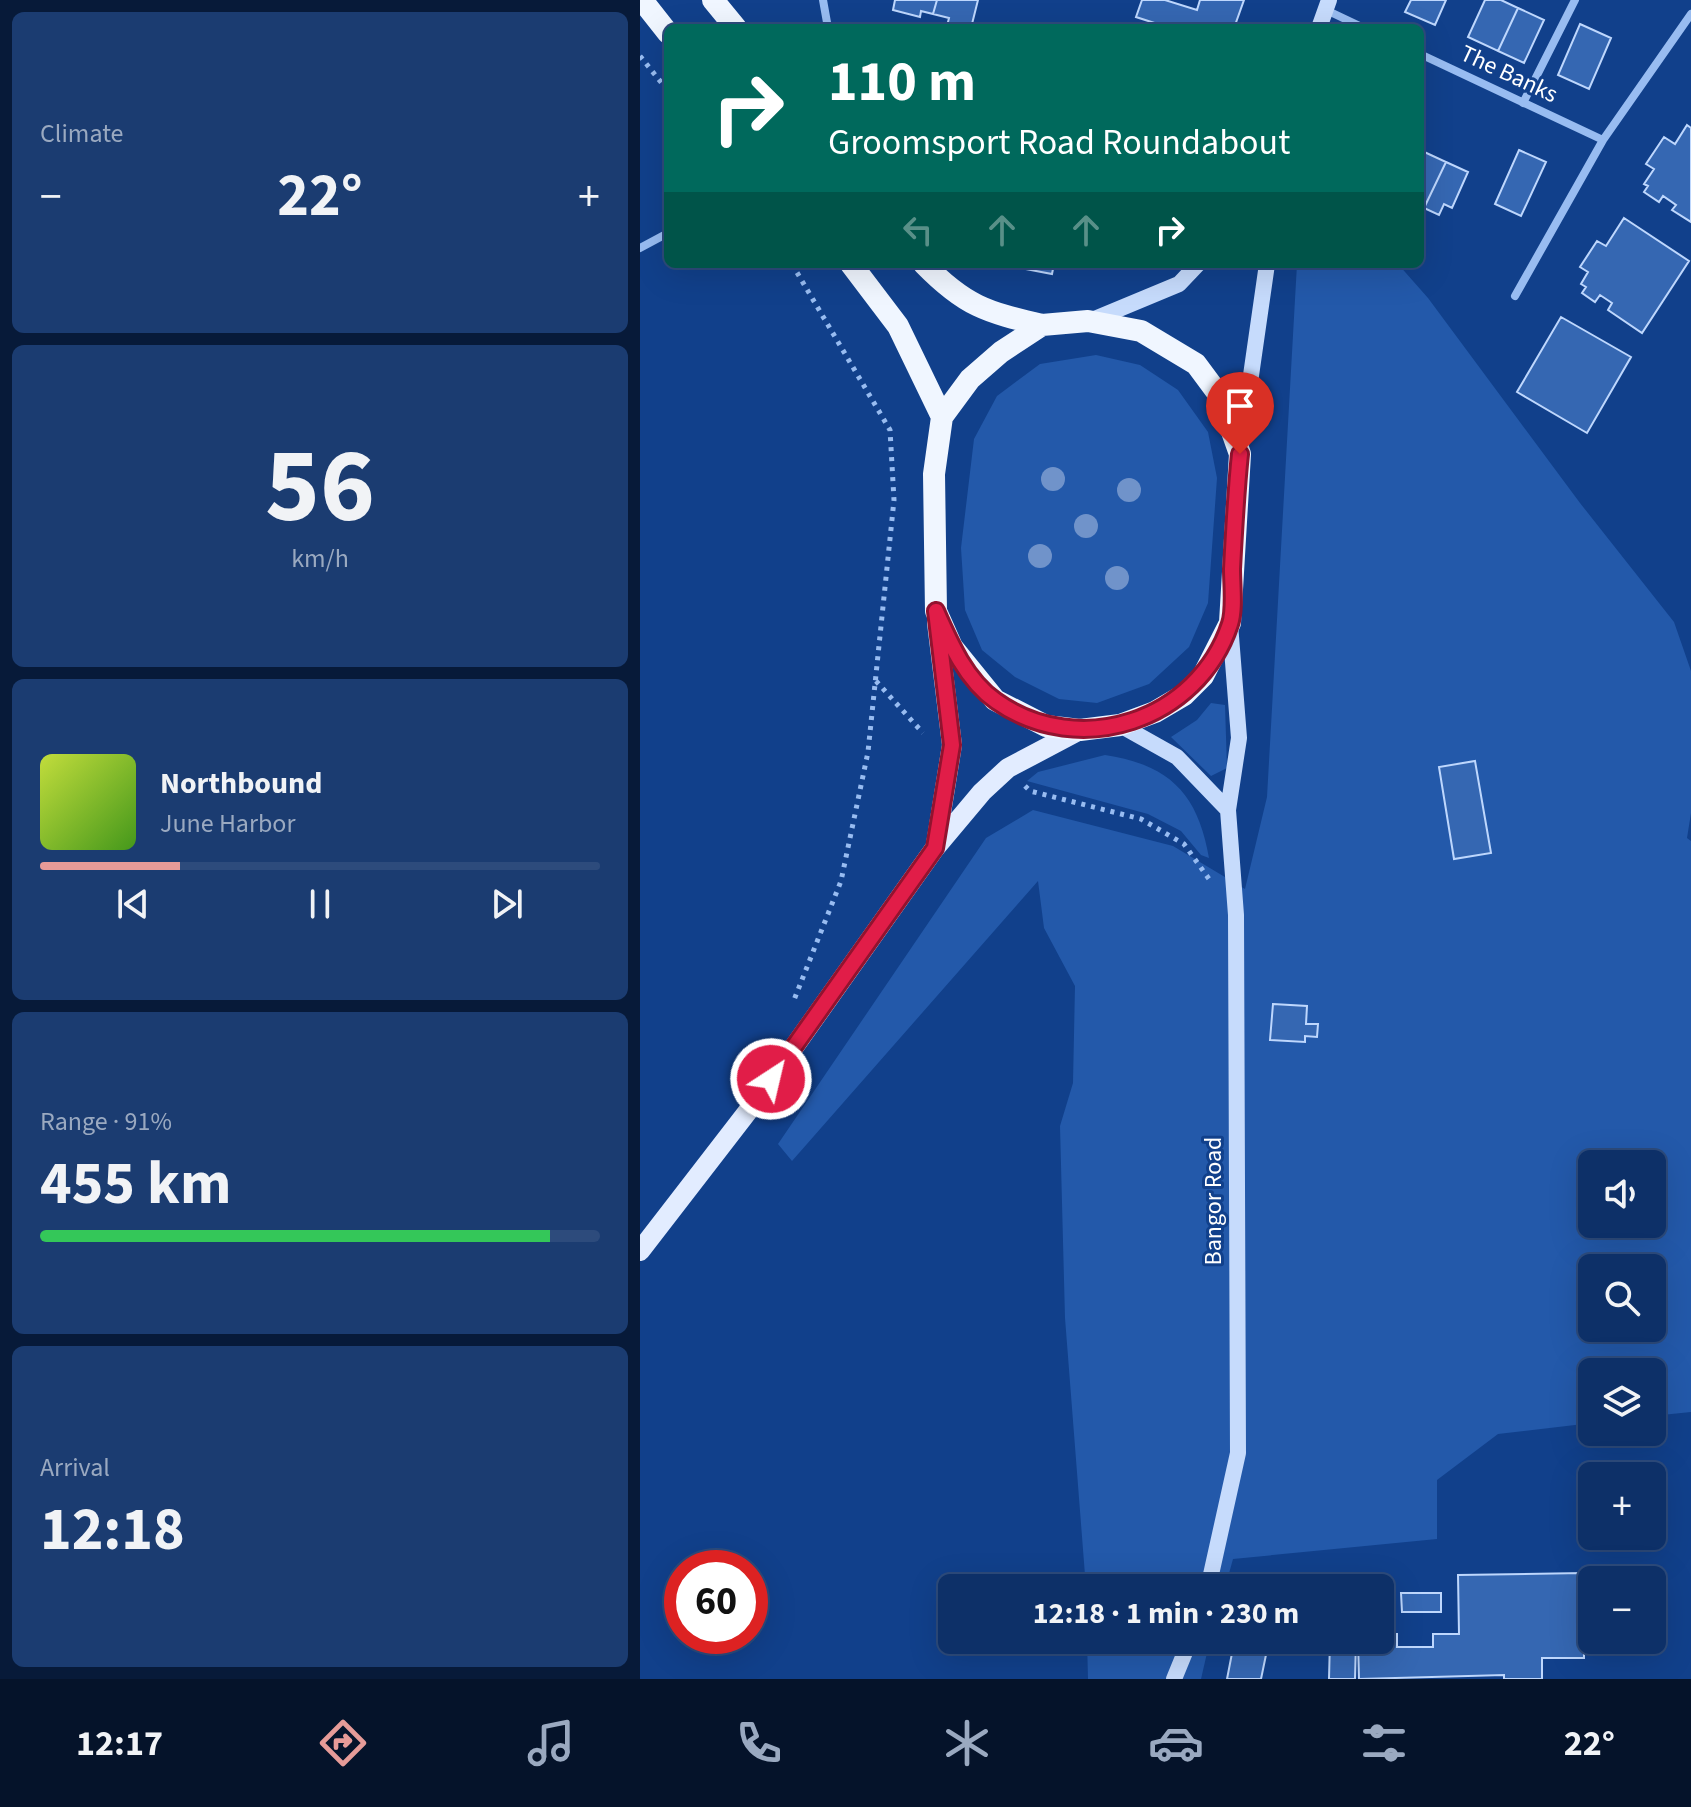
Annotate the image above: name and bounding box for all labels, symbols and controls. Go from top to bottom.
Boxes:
street label: The Banks [1455,36,1563,112]
text: 110 m [828,43,976,122]
icon: right [696,56,800,160]
text: Climate [40,115,124,152]
text: Groomsport Road Roundabout [828,117,1290,168]
text: 22° [277,154,363,239]
text: − [40,166,62,229]
text: + [578,166,600,229]
icon: left [896,208,940,252]
icon: ahead [980,208,1024,252]
icon: ahead [1064,208,1108,252]
icon: right [1148,208,1192,252]
pin [1206,372,1274,454]
icon: arrive [1218,384,1262,428]
text: 56 [265,414,375,562]
text: km/h [291,540,349,577]
text: Northbound [160,762,322,805]
text: June Harbor [160,805,296,842]
icon: previous [111,882,155,926]
icon: pause [298,882,342,926]
icon: next [485,882,529,926]
position arrow [729,1037,813,1121]
text: Range · 91% [40,1103,172,1140]
street label: Bangor Road [1196,1137,1231,1265]
text: 455 km [40,1142,231,1227]
map controls [1578,1150,1666,1654]
button: sound [1578,1150,1666,1238]
button: search [1578,1254,1666,1342]
button: layers [1578,1358,1666,1446]
text: Arrival [40,1449,110,1486]
button: + [1578,1462,1666,1550]
text: 12:18 [40,1488,185,1573]
speed limit sign: 60 [664,1550,768,1654]
button: − [1578,1566,1666,1654]
text: 12:18 · 1 min · 230 m [1033,1592,1299,1635]
icon: directions [315,1715,371,1771]
icon: music [523,1715,579,1771]
icon: phone [731,1715,787,1771]
icon: climate [939,1715,995,1771]
icon: car [1148,1715,1204,1771]
icon: filters [1356,1715,1412,1771]
text: 12:17 [76,1718,163,1769]
text: 22° [1564,1718,1615,1769]

